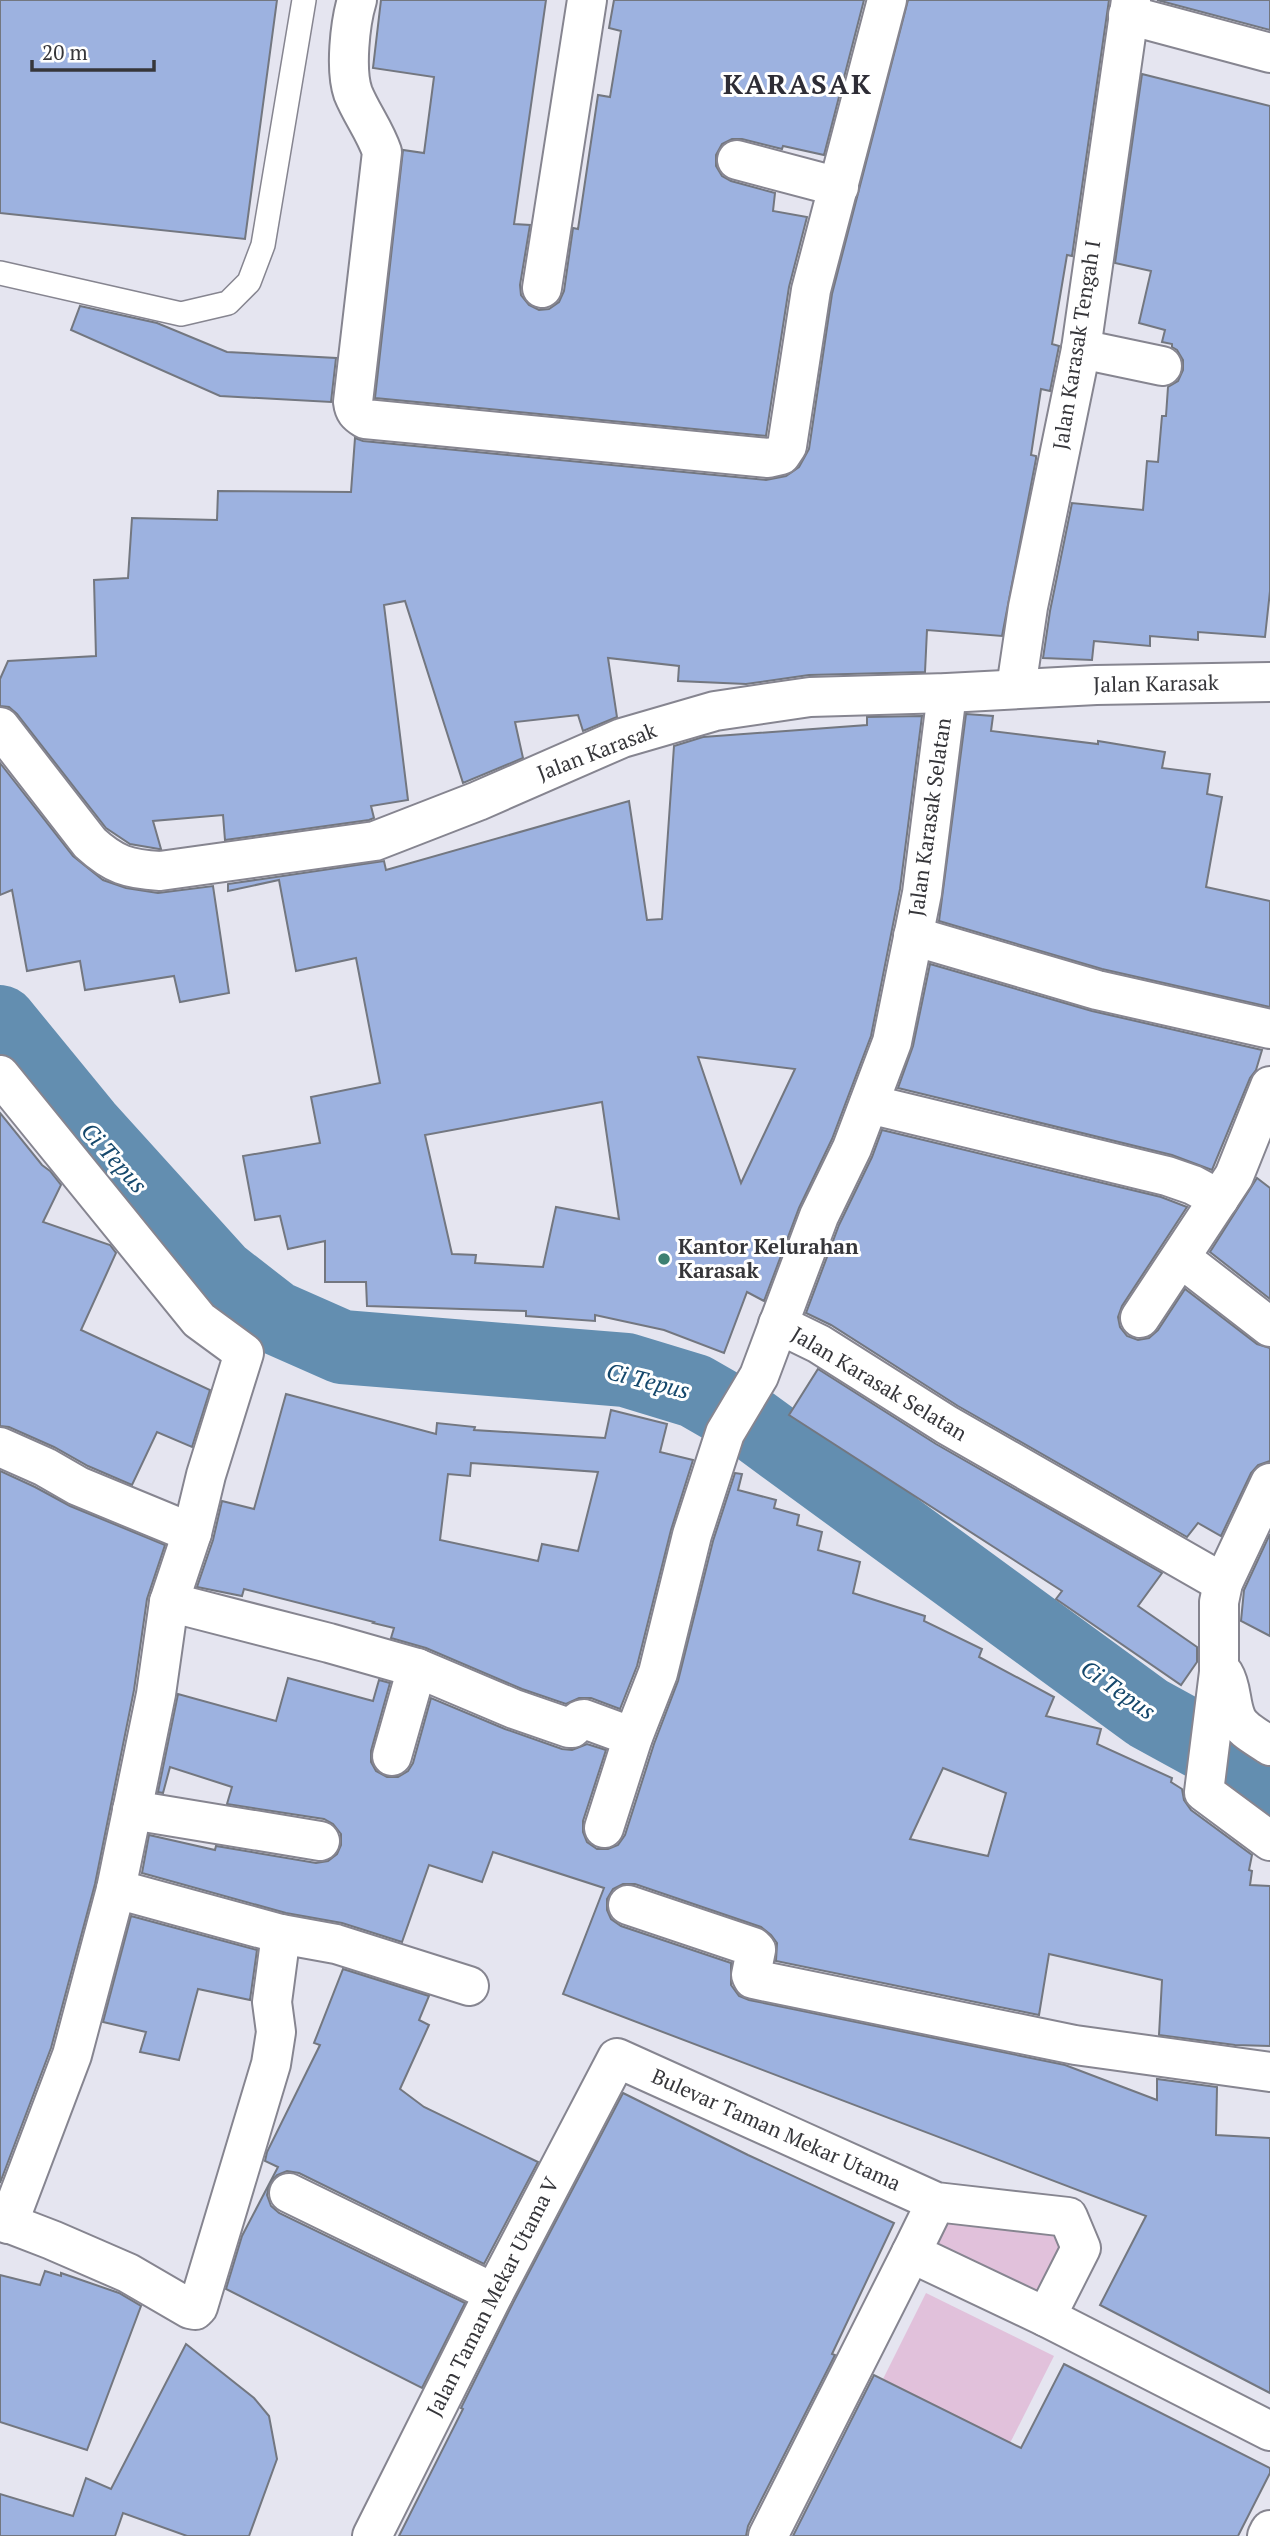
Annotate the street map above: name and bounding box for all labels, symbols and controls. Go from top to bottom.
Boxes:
scale bar [32,28,154,72]
text: 20 m [42,38,88,66]
district label: KARASAK [723,65,873,102]
street label: Jalan Karasak Tengah I [1046,238,1106,452]
street label: Jalan Karasak [1093,668,1219,698]
street label: Jalan Karasak [533,715,660,787]
street label: Jalan Karasak Selatan [901,715,957,918]
water label: Ci Tepus [74,1116,154,1200]
place label: Kantor Kelurahan Karasak [678,1232,859,1284]
marker: Kantor Kelurahan Karasak [656,1251,672,1267]
street label: Jalan Karasak Selatan [786,1320,973,1447]
water label: Ci Tepus [603,1355,693,1406]
water label: Ci Tepus [1075,1653,1162,1727]
street label: Bulevar Taman Mekar Utama [647,2061,906,2197]
street label: Jalan Taman Mekar Utama V [419,2172,565,2421]

